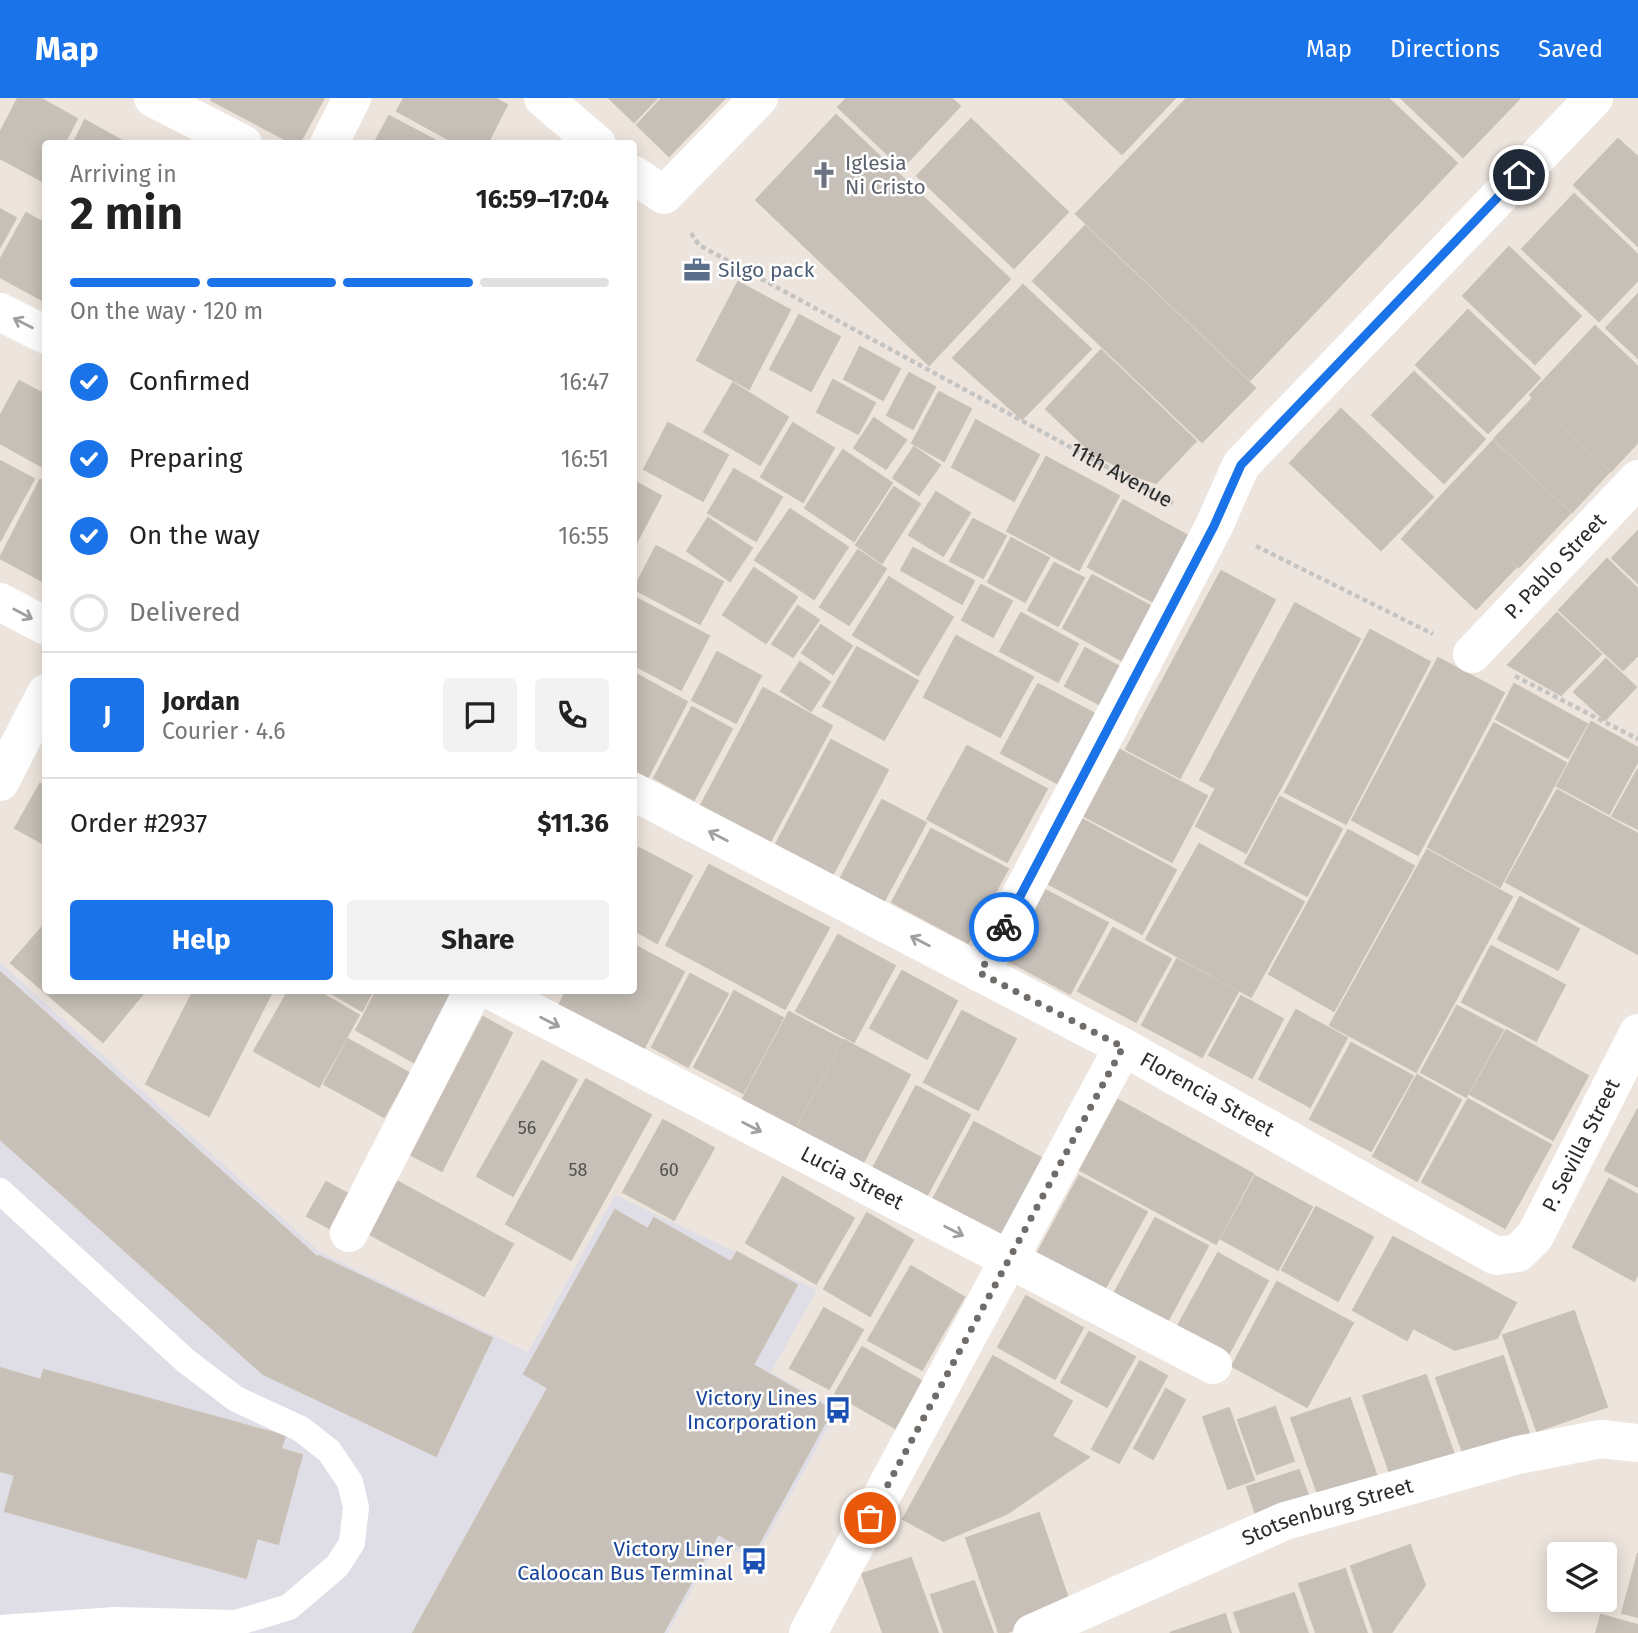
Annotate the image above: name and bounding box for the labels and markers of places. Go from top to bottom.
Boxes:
pin [1489,145,1549,205]
place label: Iglesia Ni Cristo [845,150,926,200]
church icon: Iglesia Ni Cristo [809,160,839,190]
office icon: Silgo pack [682,255,712,285]
place label: Silgo pack [718,257,815,283]
place label: Victory Lines Incorporation [687,1385,817,1435]
bus stop icon: Victory Lines Incorporation [823,1395,853,1425]
pin [840,1488,900,1548]
place label: Victory Liner Caloocan Bus Terminal [517,1536,733,1586]
bus stop icon: Victory Liner Caloocan Bus Terminal [739,1546,769,1576]

